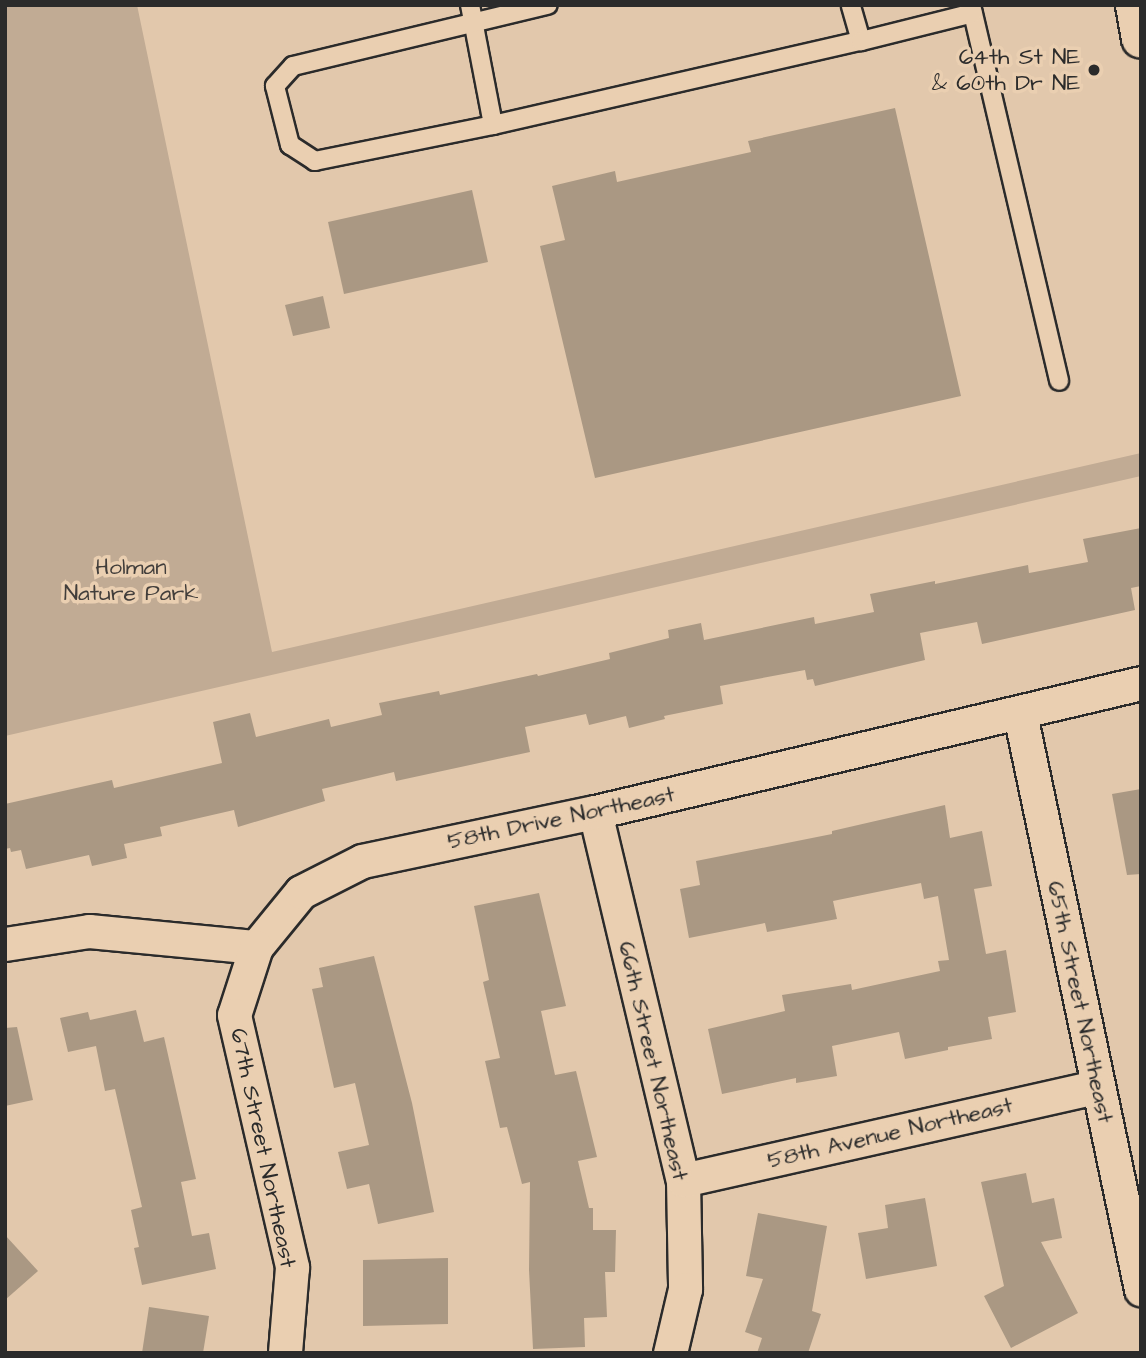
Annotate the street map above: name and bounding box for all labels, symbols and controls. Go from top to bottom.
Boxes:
place label: 64th St NE & 60th Dr NE [932,43,1080,97]
marker: 64th St NE & 60th Dr NE [1086,62,1102,78]
park label: Holman Nature Park [64,553,198,607]
street label: 58th Drive Northeast [445,780,677,856]
street label: 65th Street Northeast [1041,879,1119,1125]
street label: 66th Street Northeast [612,939,694,1183]
street label: 67th Street Northeast [224,1026,302,1270]
street label: 58th Avenue Northeast [765,1091,1015,1175]

